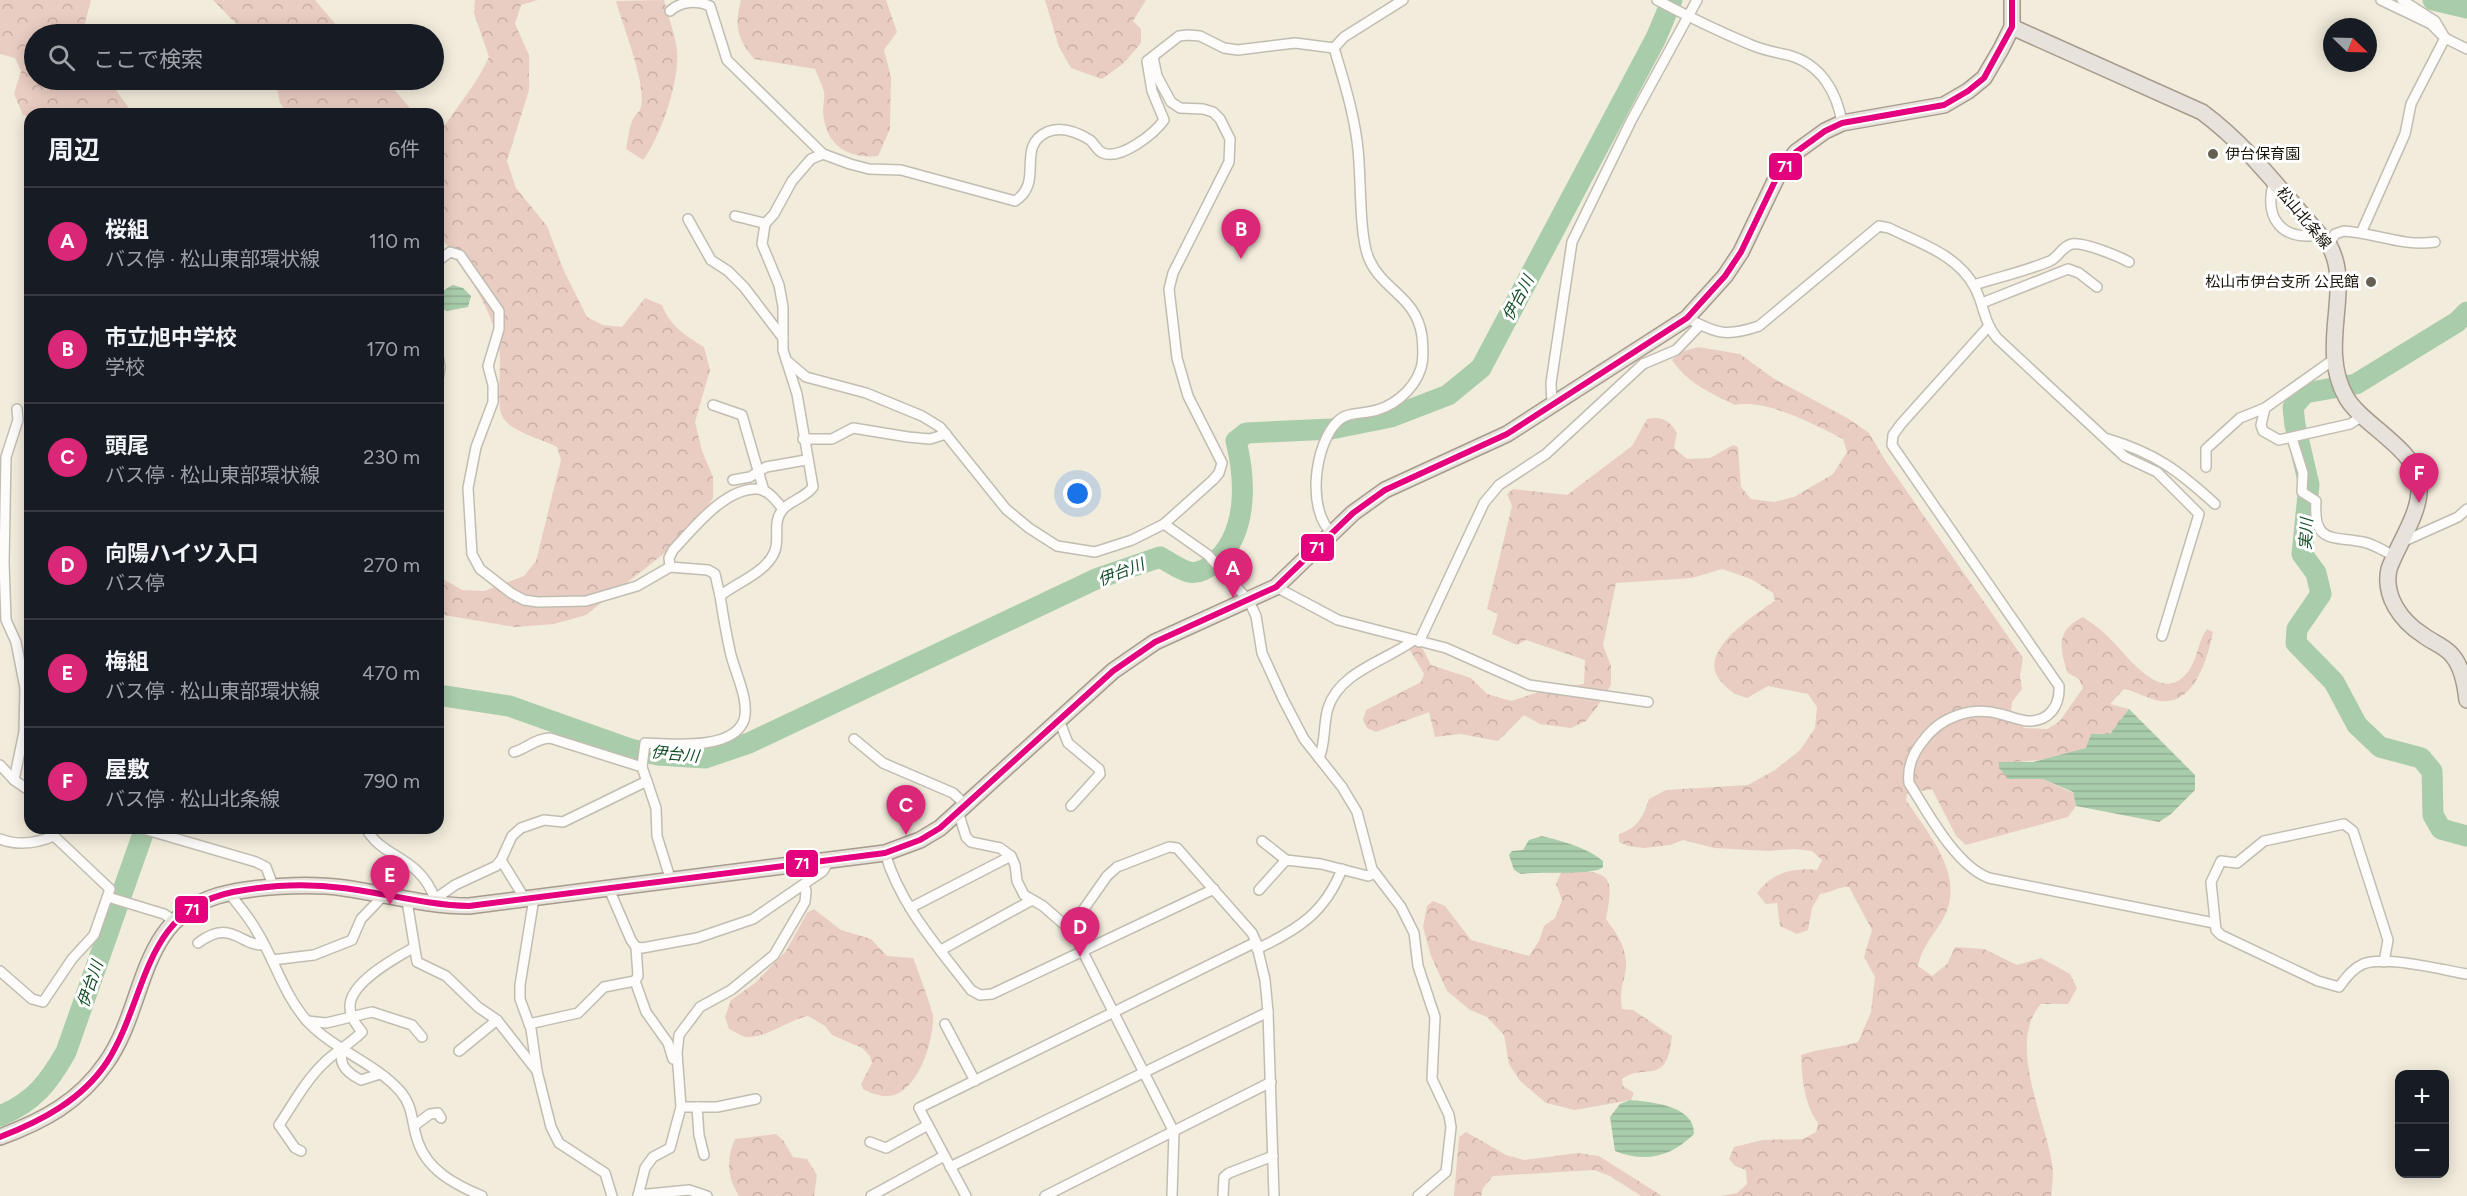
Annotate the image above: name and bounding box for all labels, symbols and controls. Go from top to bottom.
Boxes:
north arrow [2323,18,2377,72]
search box [24,24,444,90]
icon: search [45,41,78,74]
text: ここで検索 [93,46,203,73]
text: 周辺 [48,134,100,166]
text: 6件 [389,137,420,161]
place label: 伊台保育園 [2225,145,2300,163]
marker: 伊台保育園 [2206,147,2220,161]
line badge: 71 [1768,152,1803,181]
text: 71 [1777,157,1793,176]
street label: 松山北条線 [2273,183,2335,253]
pin: B [1222,210,1260,259]
text: 桜組 [105,216,149,243]
text: A [60,229,75,253]
text: 110 m [369,229,420,253]
text: バス停 · 松山東部環状線 [105,247,320,271]
water label: 伊台川 [1498,271,1539,324]
place label: 松山市伊台支所 公民館 [2205,273,2359,291]
marker: 松山市伊台支所 公民館 [2364,275,2378,289]
text: 市立旭中学校 [105,324,237,351]
text: B [61,337,74,361]
text: 170 m [366,337,420,361]
text: 学校 [105,355,145,379]
text: 頭尾 [105,432,149,459]
text: C [60,445,75,469]
text: 230 m [363,445,420,469]
pin: F [2400,454,2438,503]
text: バス停 · 松山東部環状線 [105,463,320,487]
your location [1063,479,1092,508]
water label: 実川 [2296,516,2316,550]
line badge: 71 [1300,533,1335,562]
text: 71 [1309,538,1325,557]
text: 向陽ハイツ入口 [105,540,259,567]
pin: A [1214,548,1252,598]
text: D [61,553,75,577]
text: 270 m [363,553,420,577]
water label: 伊台川 [1095,554,1149,589]
text: バス停 [105,571,165,595]
text: 梅組 [105,648,149,675]
text: E [62,661,73,685]
text: 470 m [362,661,420,685]
text: バス停 · 松山東部環状線 [105,679,320,703]
water label: 伊台川 [650,742,702,766]
text: 屋敷 [105,756,149,783]
text: F [62,769,73,793]
text: 790 m [363,769,420,793]
pin: C [886,786,926,835]
text: バス停 · 松山北条線 [105,787,280,811]
line badge: 71 [785,849,819,878]
text: 71 [794,854,810,873]
pin: E [370,856,410,905]
line badge: 71 [174,895,209,924]
text: 71 [184,900,200,919]
pin: D [1060,908,1100,957]
water label: 伊台川 [73,956,107,1010]
map controls [2395,1070,2449,1178]
button: + [2395,1070,2449,1124]
button: − [2395,1124,2449,1178]

